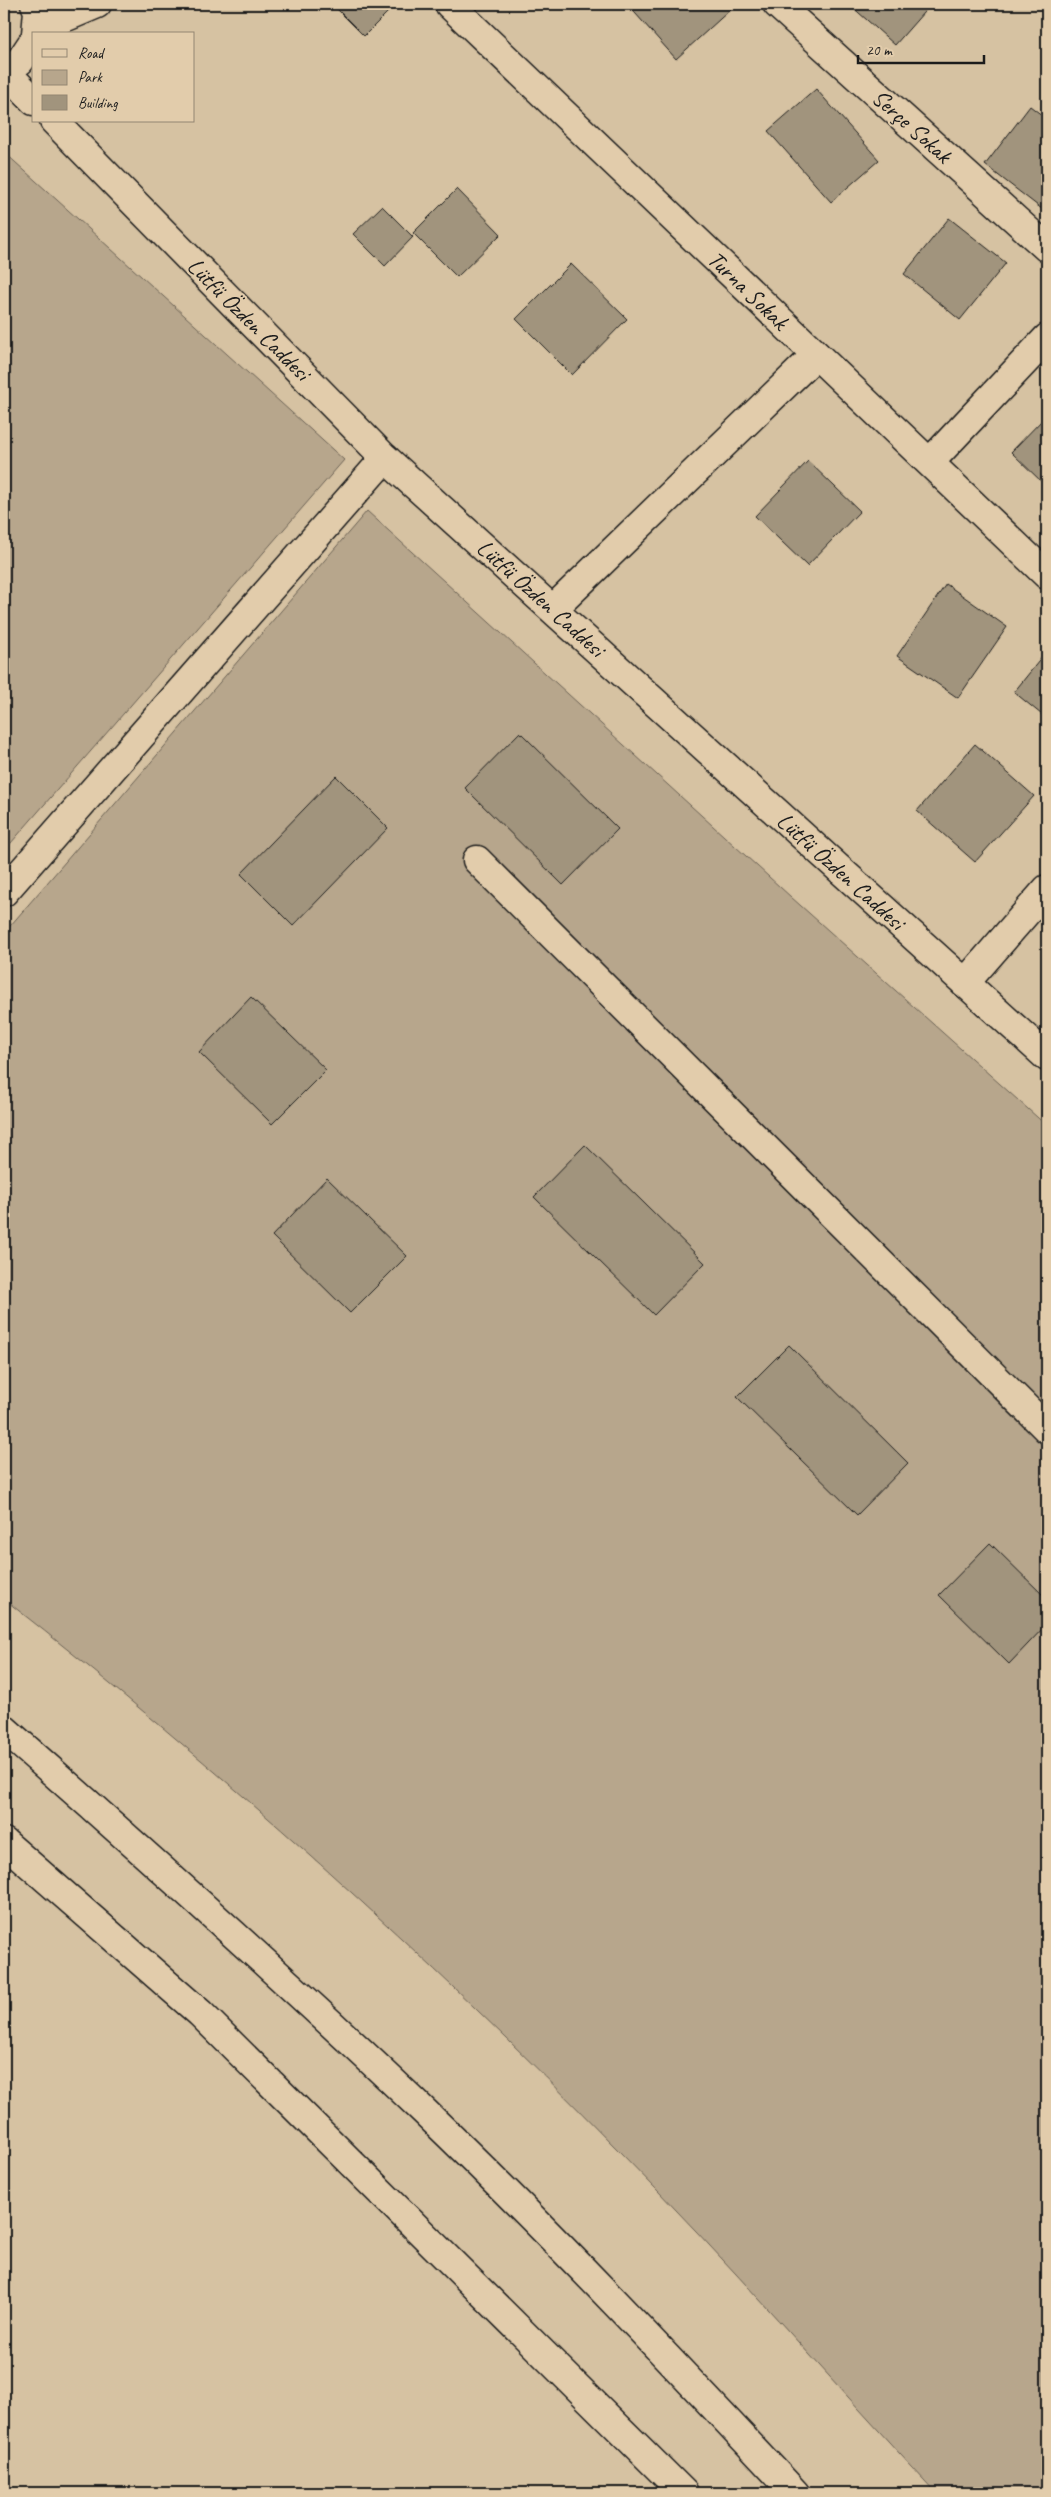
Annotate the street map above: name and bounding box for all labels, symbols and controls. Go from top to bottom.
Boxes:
legend [32,32,195,122]
scale bar [858,32,985,64]
text: 20 m [866,41,893,60]
text: Road [78,44,105,63]
text: Park [78,68,103,87]
street label: Serçe Sokak [866,82,960,171]
text: Building [78,94,118,113]
street label: Turna Sokak [701,244,796,337]
street label: Lütfü Özden Caddesi [181,251,319,389]
street label: Lütfü Özden Caddesi [471,533,613,665]
street label: Lütfü Özden Caddesi [771,806,913,938]

